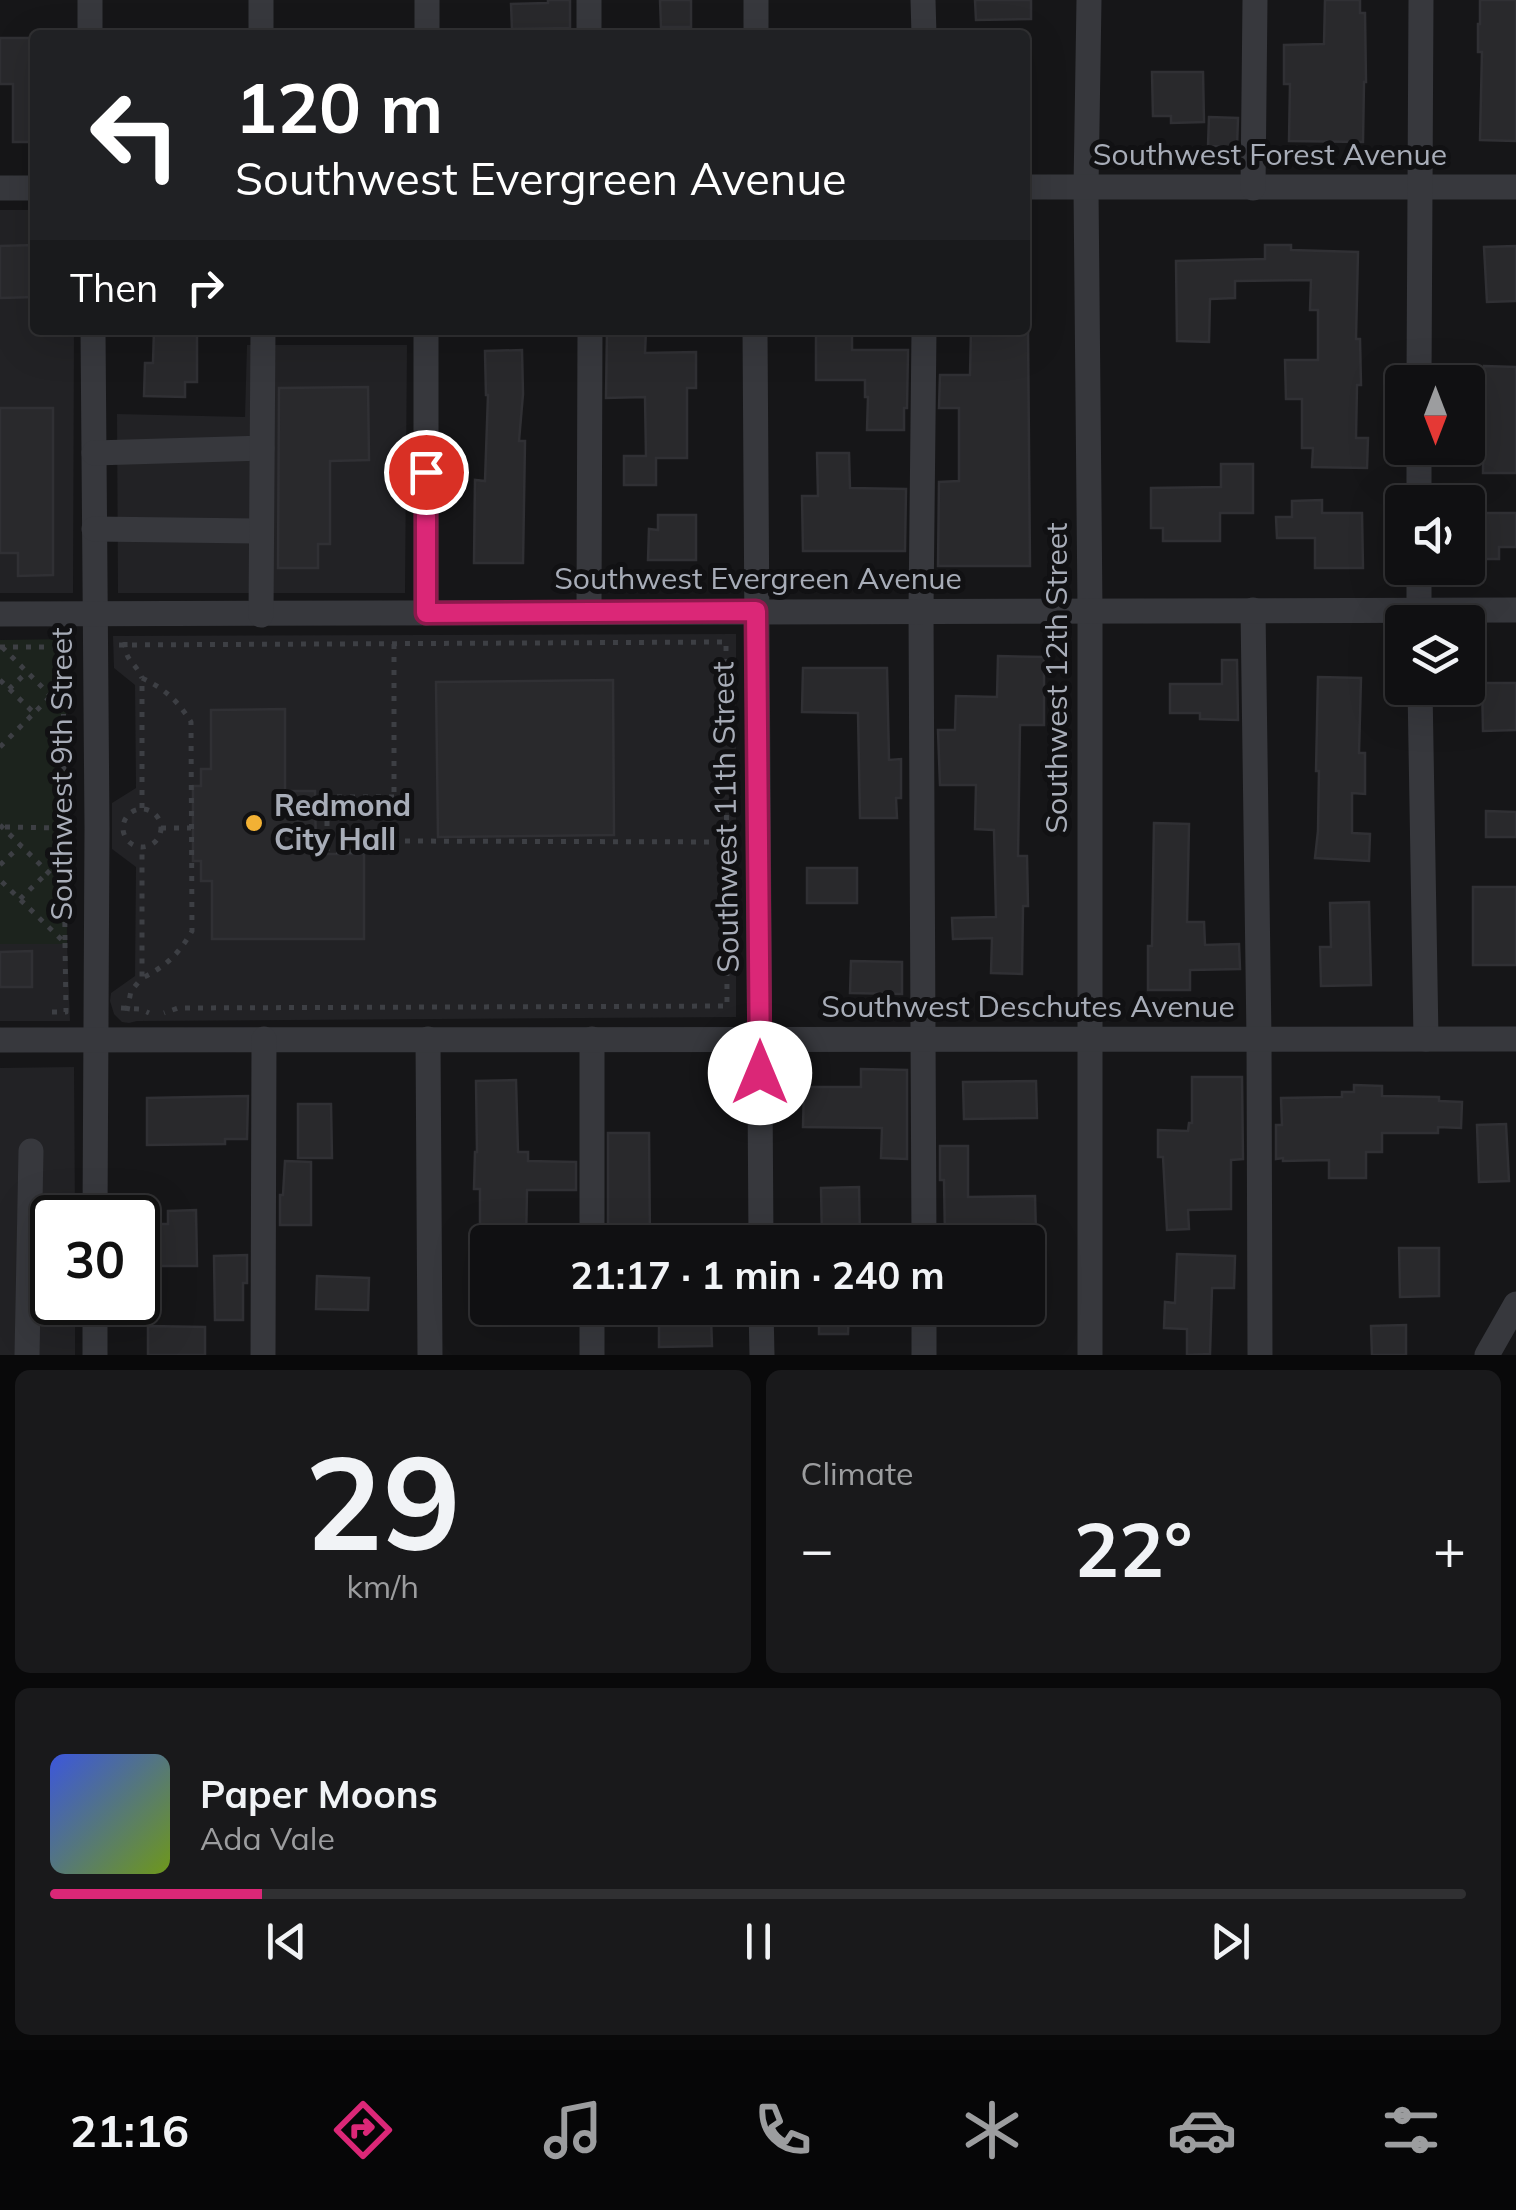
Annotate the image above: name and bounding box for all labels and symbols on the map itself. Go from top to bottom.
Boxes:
street label: Southwest Forest Avenue [1093,135,1447,173]
north arrow [1385,365,1485,465]
pin [384,430,469,515]
street label: Southwest 12th Street [1037,522,1075,834]
street label: Southwest Evergreen Avenue [554,559,962,597]
street label: Southwest 9th Street [42,627,80,921]
street label: Southwest 11th Street [703,661,747,973]
place label: Redmond City Hall [274,786,411,858]
marker: Redmond City Hall [243,812,265,834]
street label: Southwest Deschutes Avenue [821,987,1235,1025]
position arrow [708,1021,812,1125]
speed limit sign: 30 [30,1195,160,1325]

